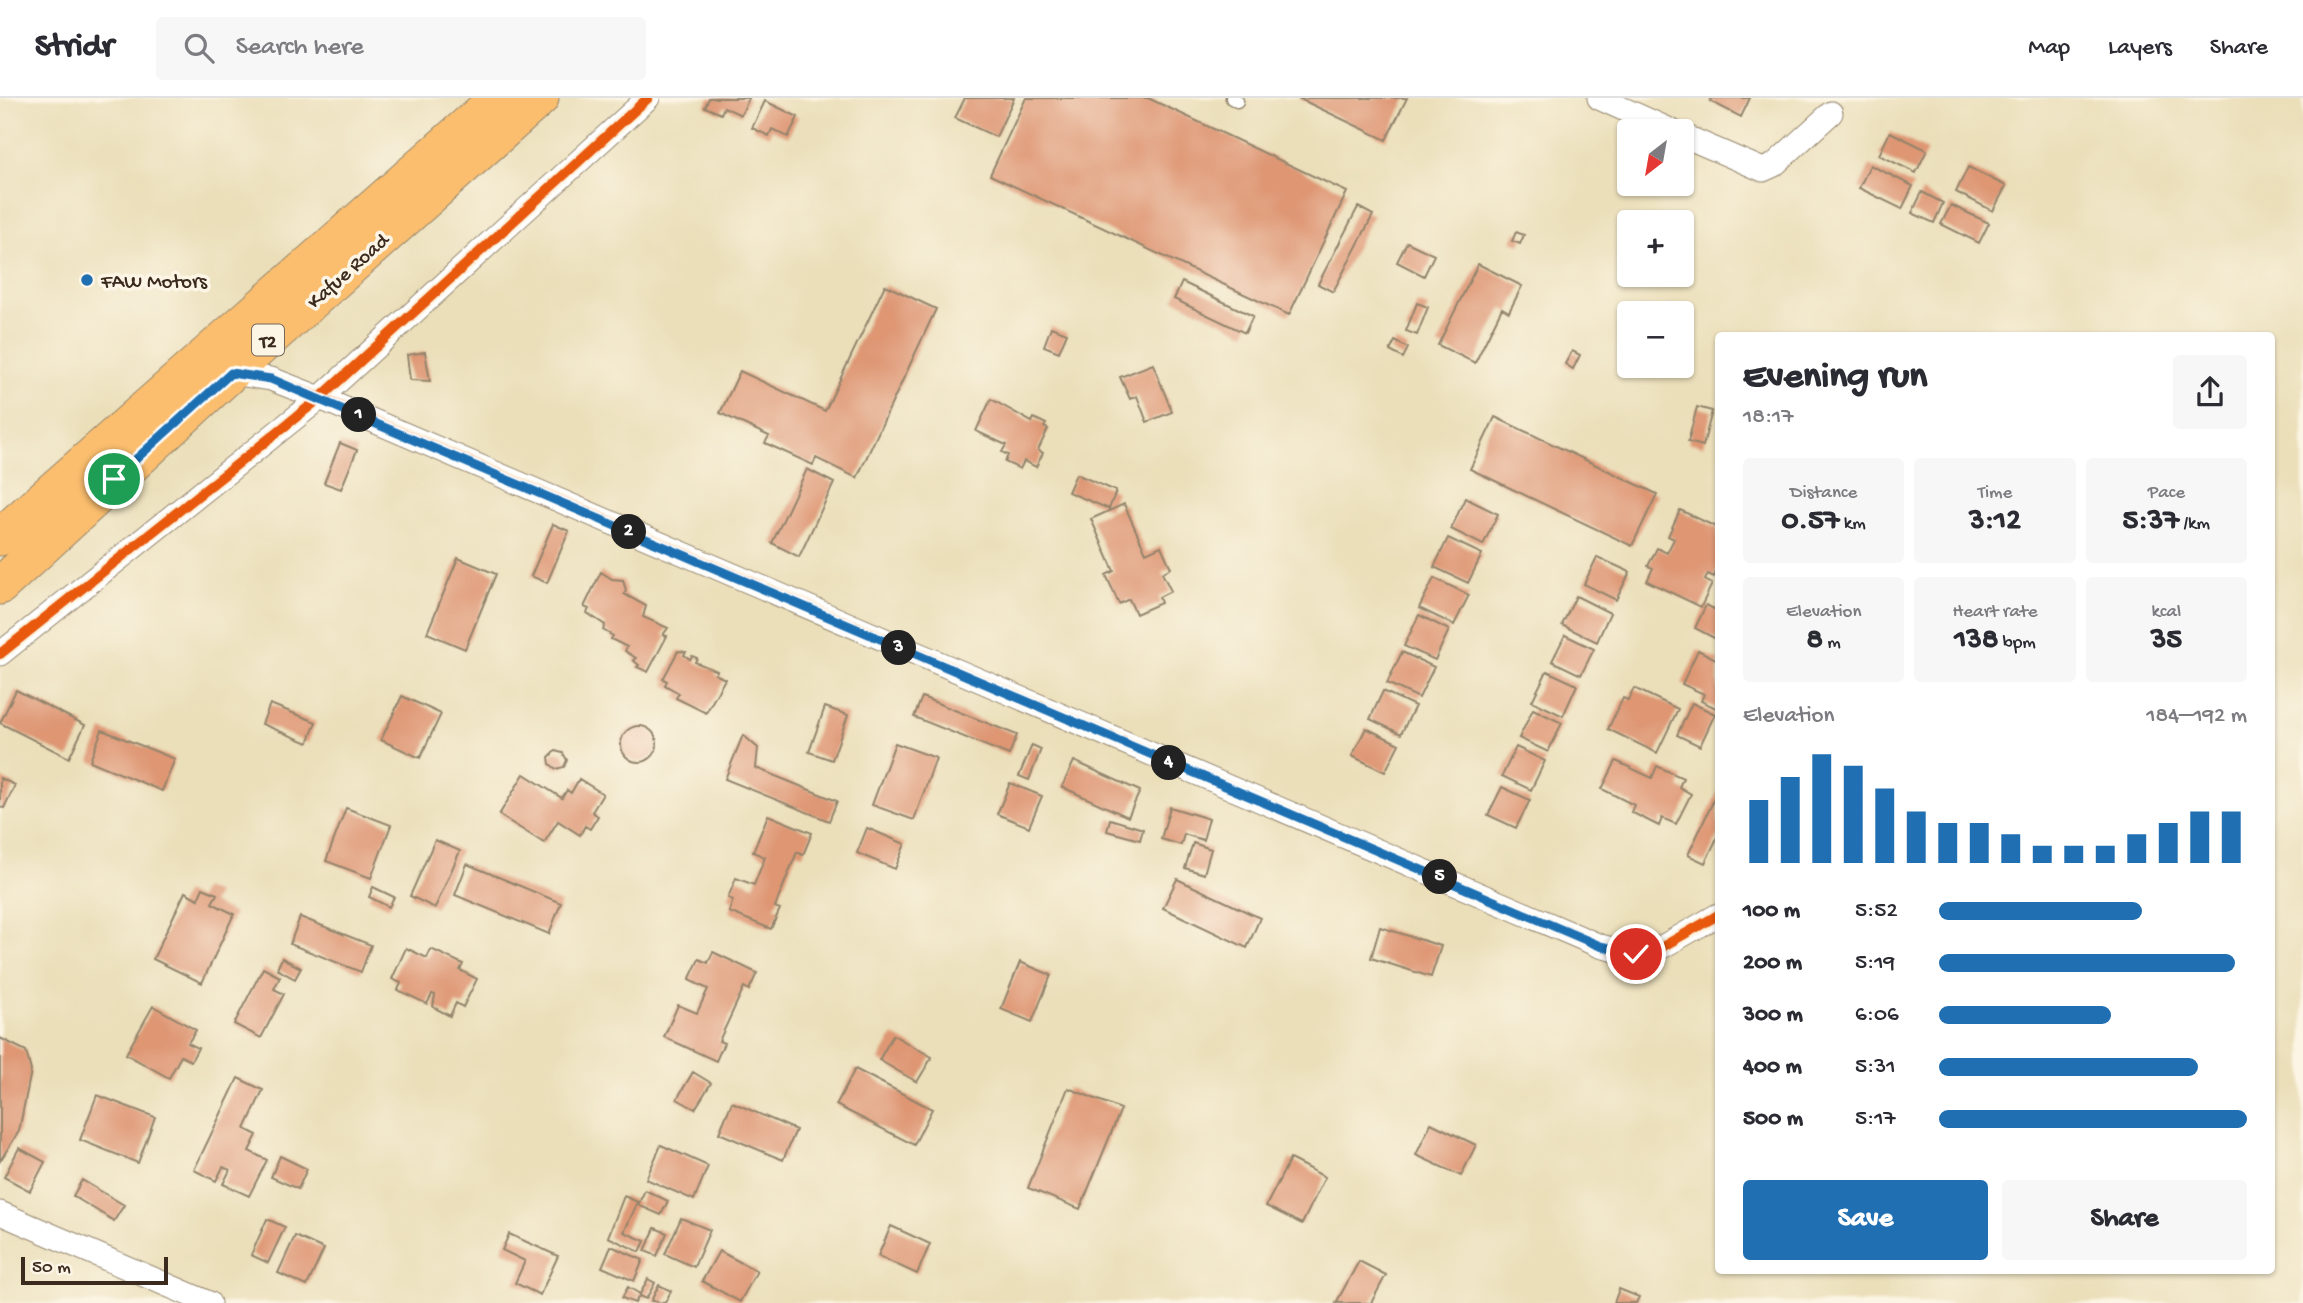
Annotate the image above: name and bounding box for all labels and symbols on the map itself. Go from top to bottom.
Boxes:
north arrow [1617,119,1694,196]
street label: Kafue Road [303,228,397,316]
place label: FAW Motors [100,271,208,296]
marker: FAW Motors [79,272,95,288]
road number: T2 [252,324,284,356]
pin: 1 [342,398,376,432]
pin [84,449,144,509]
pin: 2 [612,514,646,550]
pin: 3 [881,630,916,666]
pin: 4 [1152,746,1186,780]
pin: 5 [1422,860,1458,894]
pin [1606,924,1666,984]
scale bar [21,1254,168,1286]

